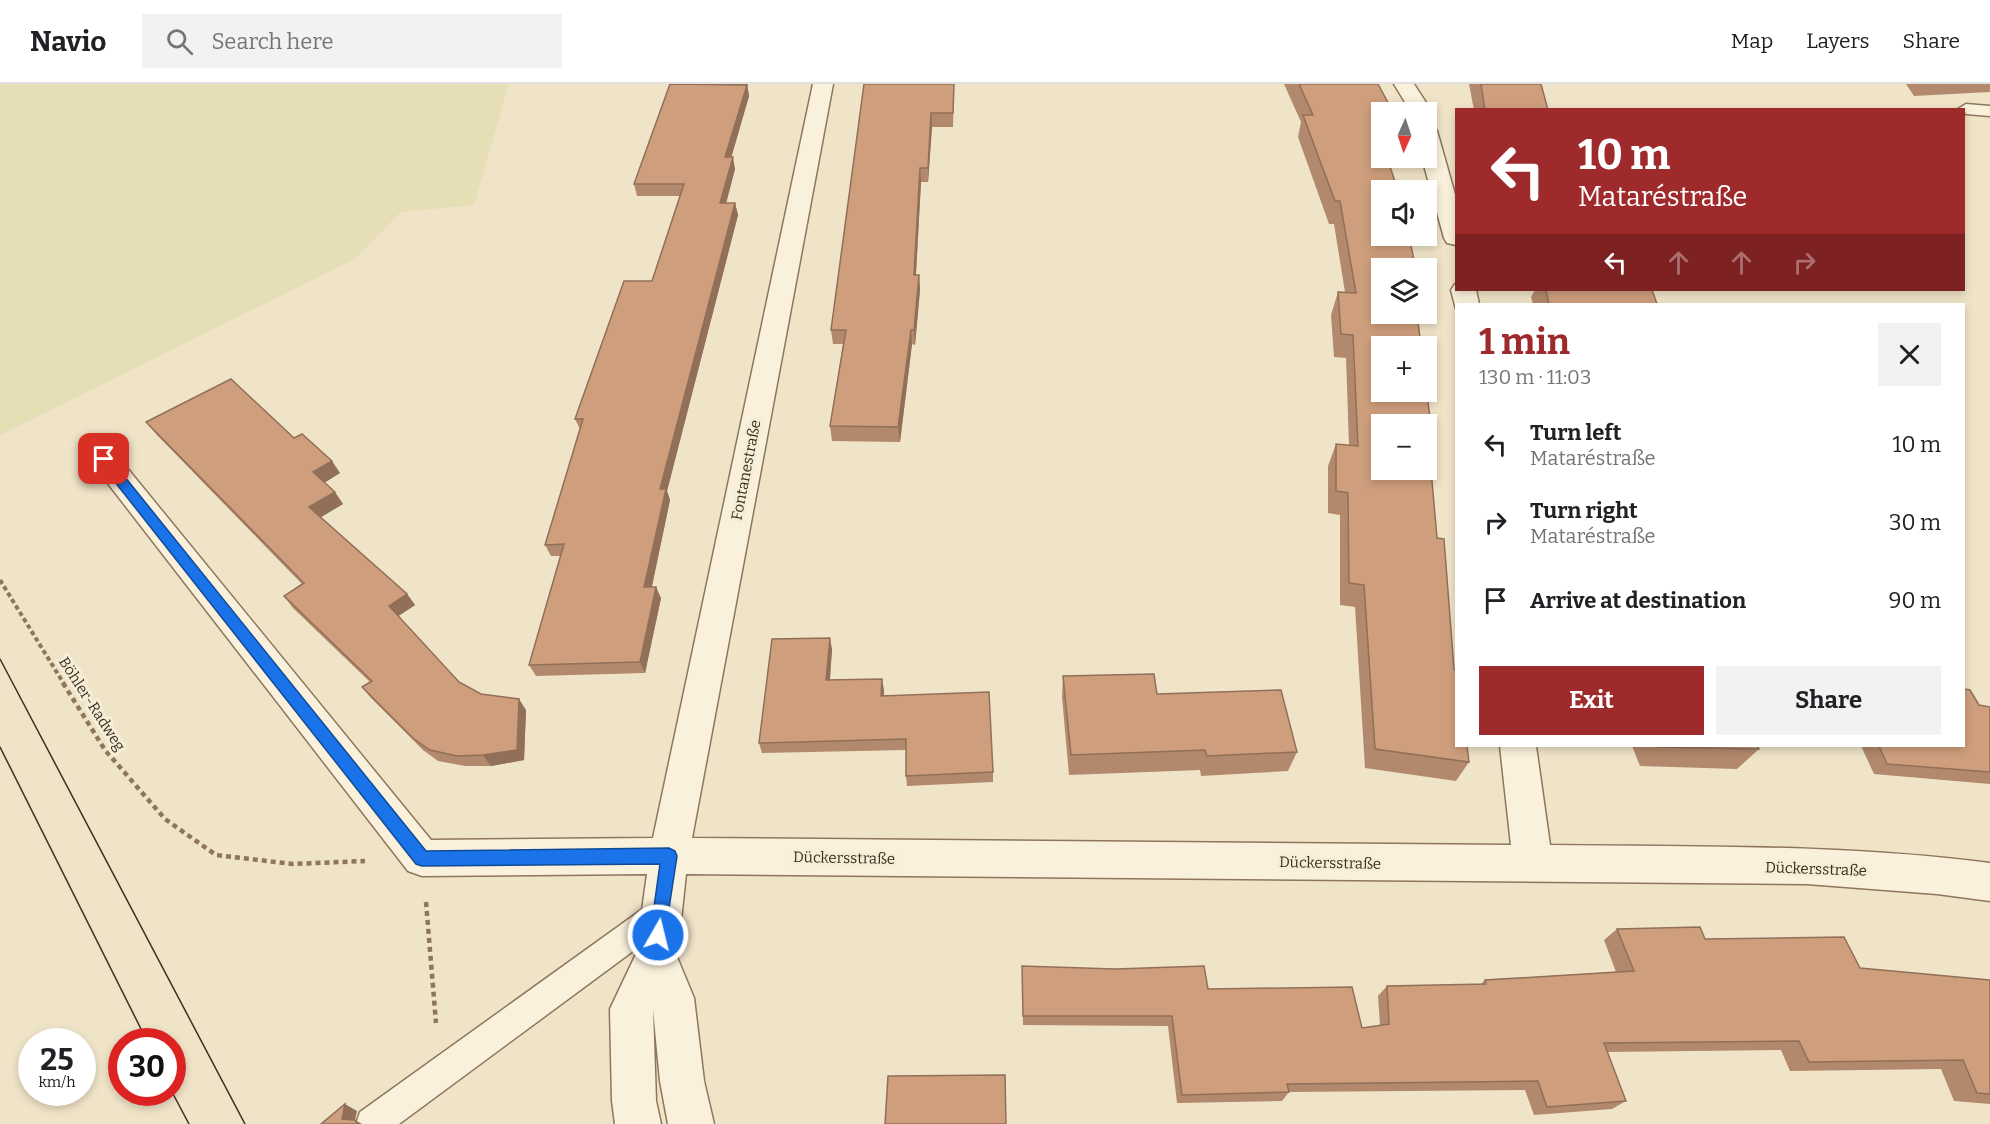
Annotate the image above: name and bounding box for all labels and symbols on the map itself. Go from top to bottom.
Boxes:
north arrow [1371,102,1437,168]
street label: Fontanestraße [727,418,765,522]
pin [78,433,129,484]
street label: Böhler-Radweg [55,654,129,754]
street label: Dückersstraße [793,848,895,868]
street label: Dückersstraße [1279,853,1381,873]
street label: Dückersstraße [1765,858,1867,880]
position arrow [626,903,690,967]
speed limit sign: 30 [108,1028,186,1106]

